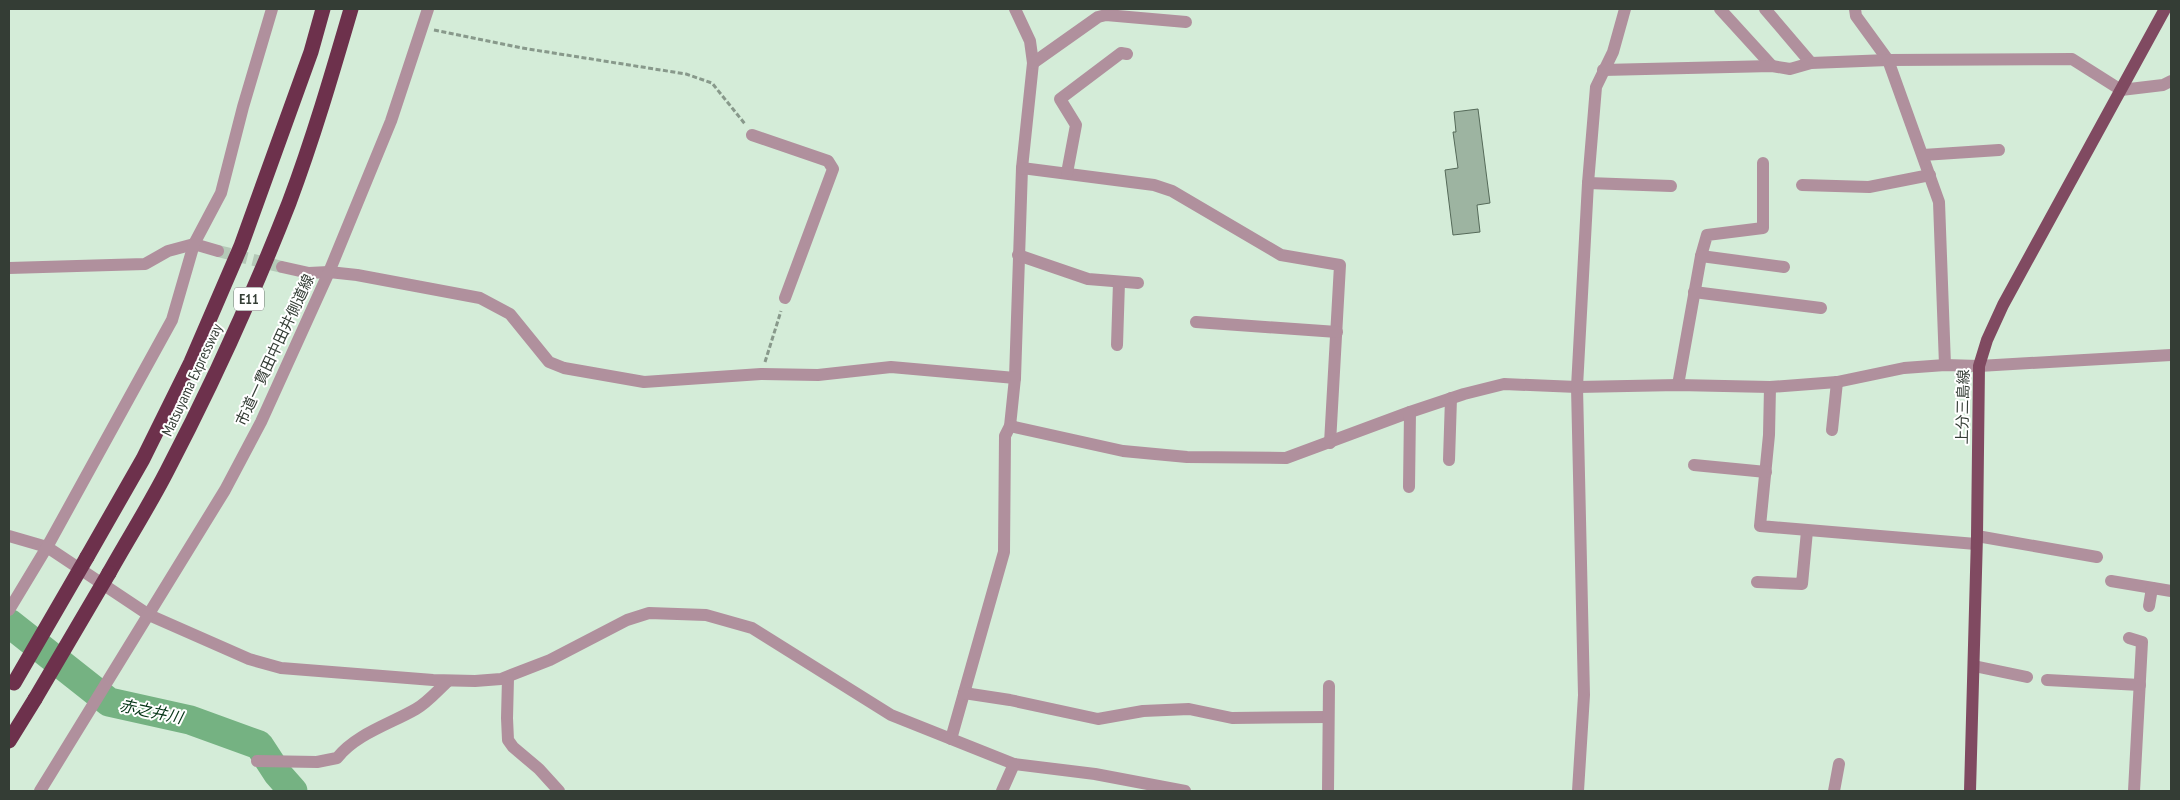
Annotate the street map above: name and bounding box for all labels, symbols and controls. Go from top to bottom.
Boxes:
street label: 市道一貫田中田井側道線 [231,271,318,429]
road number: E11 [234,288,264,310]
street label: Matsuyama Expressway [157,320,226,439]
street label: 上分三島線 [1952,369,1973,445]
water label: 赤之井川 [118,695,186,728]

